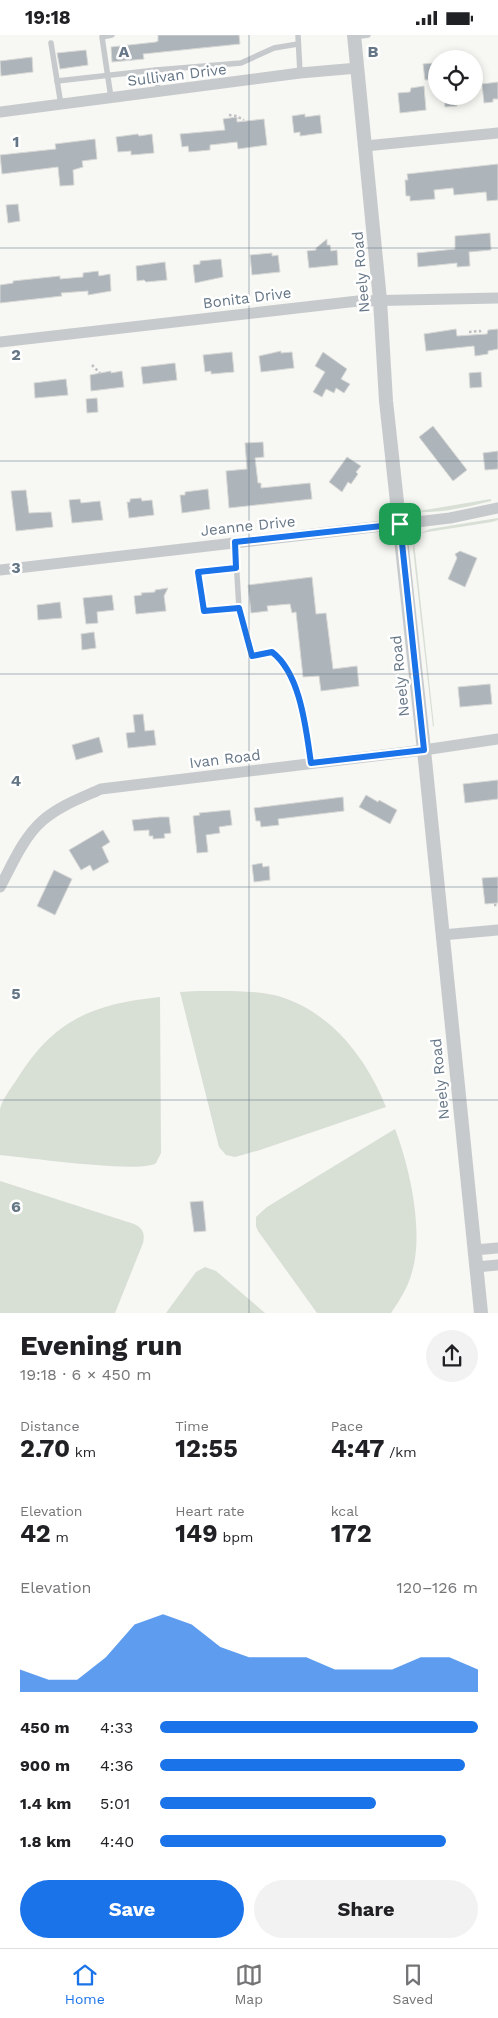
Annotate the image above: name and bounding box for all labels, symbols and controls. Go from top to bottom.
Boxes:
text: 19:18 [25,6,71,29]
text: A [119,42,130,61]
text: B [368,42,379,61]
map controls [428,50,483,105]
button: locate [428,50,483,105]
street label: Sullivan Drive [126,60,228,90]
text: 1 [13,132,19,151]
street label: Neely Road [348,231,374,313]
street label: Bonita Drive [202,284,292,312]
text: 2 [11,345,21,364]
pin [379,503,421,545]
icon: arrive [386,510,414,538]
street label: Jeanne Drive [200,512,296,540]
text: 3 [11,558,21,577]
street label: Neely Road [387,635,413,717]
street label: Ivan Road [188,746,262,772]
text: 4 [11,771,21,790]
text: 5 [11,984,21,1003]
street label: Neely Road [427,1038,453,1120]
text: 6 [11,1197,21,1216]
text: Evening run [20,1329,182,1362]
button: share [426,1330,478,1382]
text: 19:18 · 6 × 450 m [20,1365,152,1384]
text: Distance [20,1418,80,1434]
text: Time [175,1418,209,1434]
text: Pace [331,1418,363,1434]
text: 2.70 [20,1434,70,1463]
text: 12:55 [175,1434,238,1463]
text: 4:47 [331,1434,384,1463]
text: km [70,1444,96,1460]
text: /km [384,1444,417,1460]
text: Elevation [20,1503,83,1519]
text: Heart rate [175,1503,245,1519]
text: kcal [331,1503,358,1519]
text: 42 [20,1519,51,1548]
text: 149 [175,1519,218,1548]
text: 172 [331,1519,372,1548]
text: m [51,1529,69,1545]
text: bpm [218,1529,253,1545]
text: Elevation [20,1578,91,1597]
text: 120–126 m [397,1578,478,1597]
text: 450 m [20,1718,70,1737]
text: 4:33 [100,1718,133,1737]
text: 900 m [20,1756,70,1775]
text: 4:36 [100,1756,134,1775]
text: 1.4 km [20,1794,71,1813]
text: 5:01 [100,1794,130,1813]
text: 1.8 km [20,1832,71,1851]
text: 4:40 [100,1832,134,1851]
button: Save [20,1880,244,1938]
button: Share [254,1880,478,1938]
tab: Home [65,1961,105,2007]
tab: Map [234,1961,263,2007]
tab: Saved [393,1961,433,2007]

